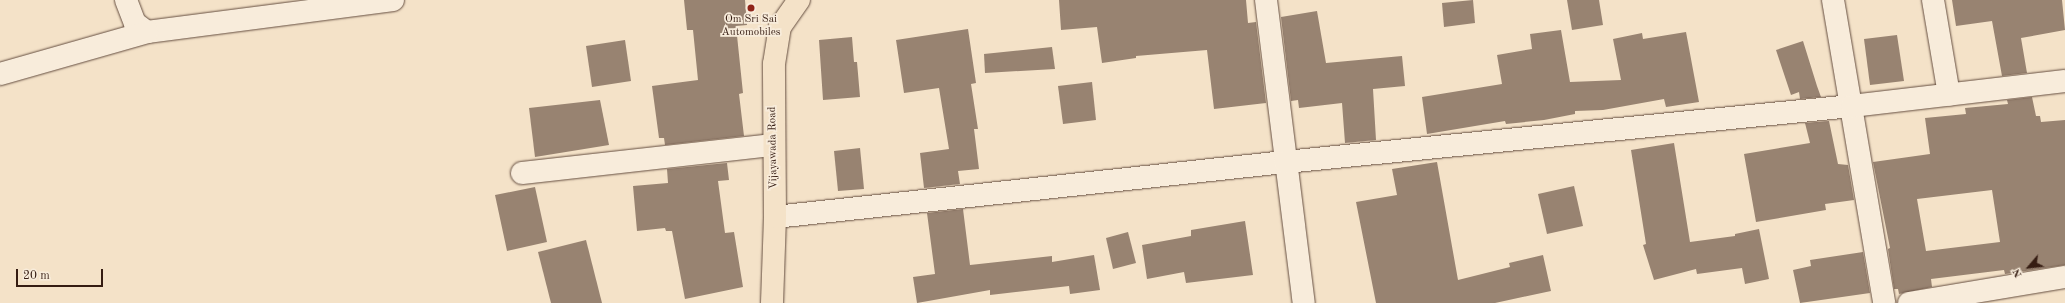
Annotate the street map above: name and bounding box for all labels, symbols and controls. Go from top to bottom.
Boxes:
marker: Om Sri Sai Automobiles [746,3,756,13]
place label: Om Sri Sai Automobiles [721,14,781,40]
street label: Vijayawada Road [767,106,781,190]
north arrow [2009,247,2049,287]
scale bar [18,261,105,287]
text: N [2011,267,2025,279]
text: 20 m [23,270,50,282]

